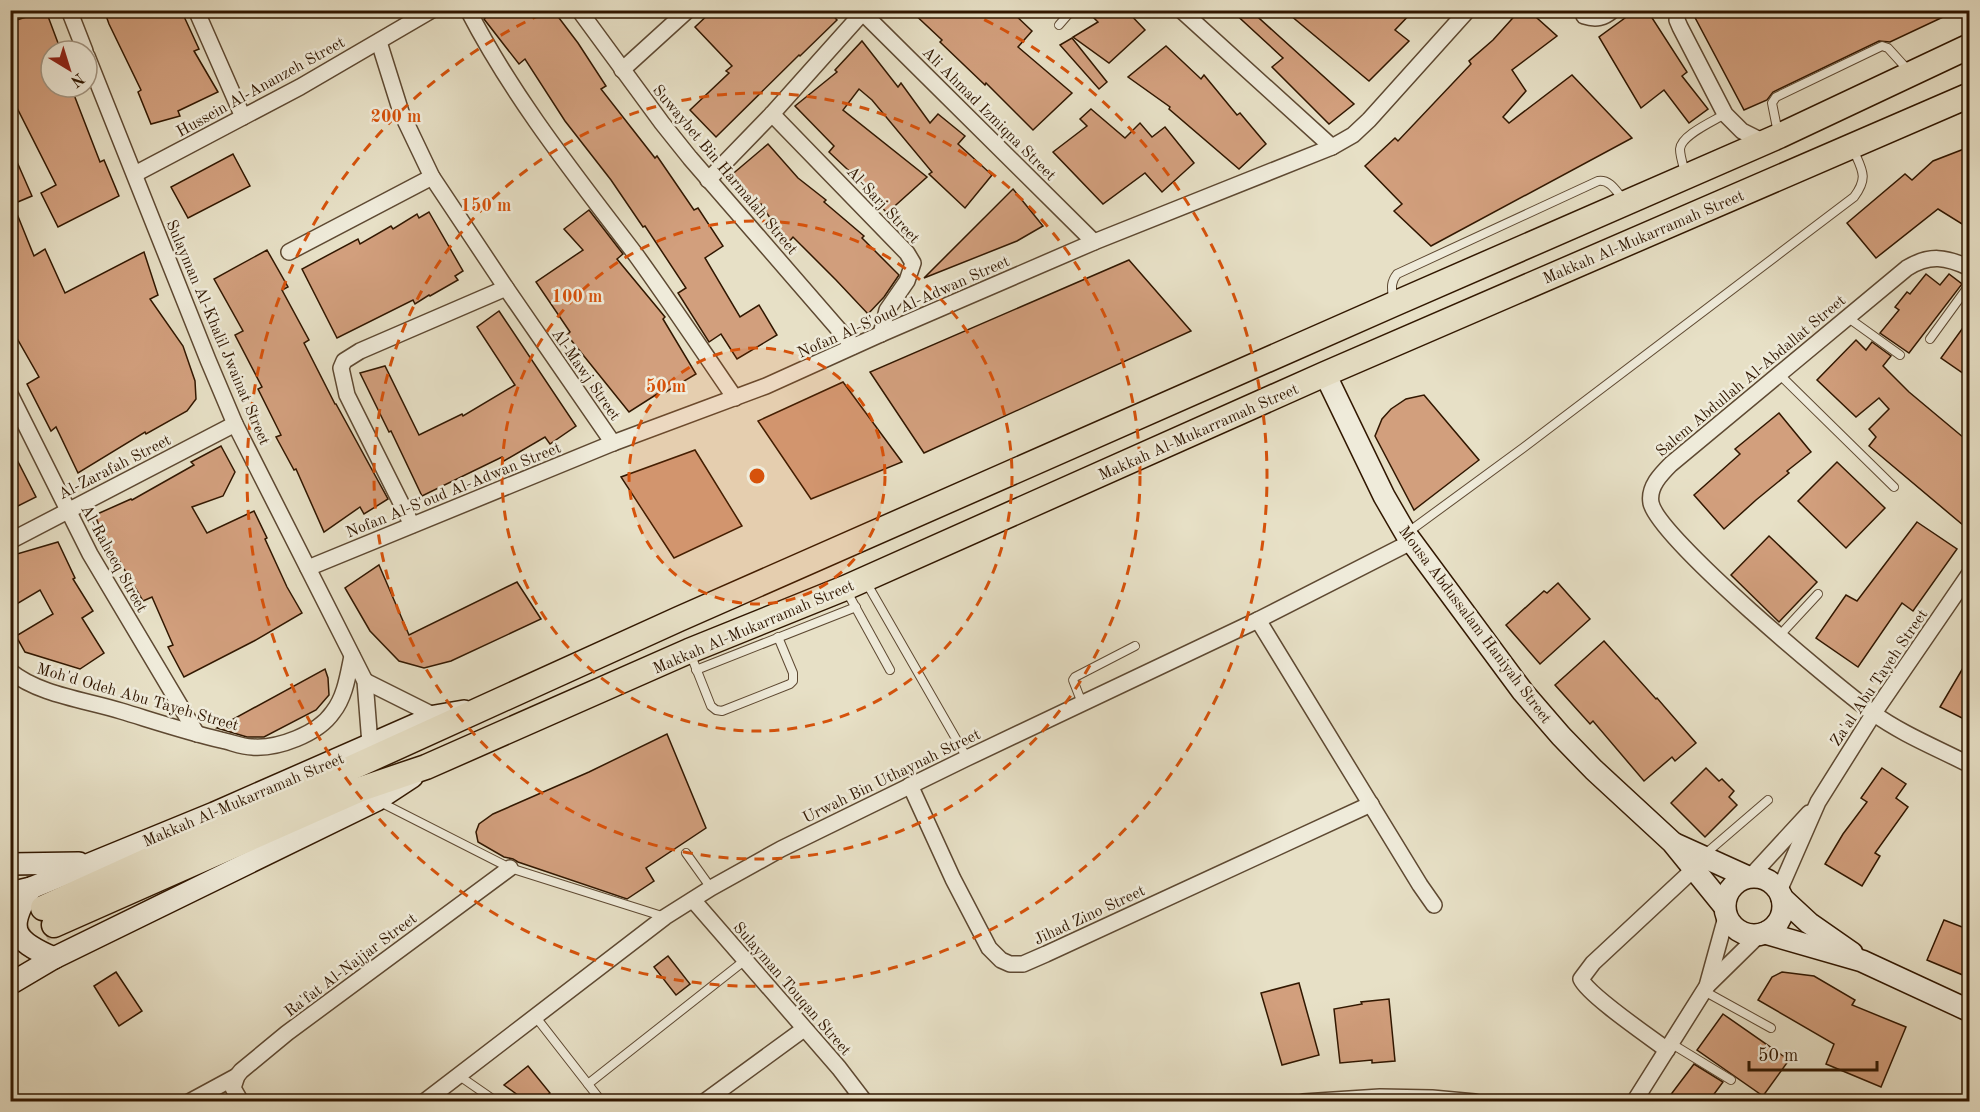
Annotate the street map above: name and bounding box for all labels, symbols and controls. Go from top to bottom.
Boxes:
street label: Hussein Al-Ananzeh Street [174,35,348,141]
north arrow [39,39,99,99]
street label: Ali Ahmad Izmiqna Street [919,45,1059,185]
text: N [67,69,87,90]
street label: Suwaybet Bin Harmalah Street [649,82,800,258]
text: 200 m [371,108,421,126]
street label: Al-Sarj Street [843,164,922,247]
street label: Makkah Al-Mukarramah Street [1541,188,1747,288]
text: 150 m [461,197,511,215]
street label: Sulayman Al-Khalil Jwainat Street [162,218,272,448]
street label: Nofan Al-S'oud Al-Adwan Street [795,253,1013,362]
text: 100 m [552,288,602,306]
street label: Salem Abdullah Al-Abdallat Street [1653,292,1849,460]
street label: Al-Mawj Street [548,326,623,424]
text: 50 m [646,378,686,396]
street label: Makkah Al-Mukarramah Street [1096,381,1302,484]
street label: Al-Zarafah Street [56,432,174,503]
street label: Nofan Al-S'oud Al-Adwan Street [344,440,564,541]
centre of rings [747,466,767,486]
street label: Al-Raheeq Street [77,503,150,616]
street label: Mousa Abdussalam Haniyah Street [1395,523,1554,727]
street label: Makkah Al-Mukarramah Street [651,578,857,678]
street label: Za'al Abu Tayeh Street [1828,606,1932,749]
street label: Moh'd Odeh Abu Tayeh Street [35,661,241,735]
street label: Urwah Bin Uthaynah Street [800,727,984,827]
street label: Makkah Al-Mukarramah Street [141,751,347,851]
street label: Jihad Zino Street [1032,883,1148,949]
street label: Ra'fat Al-Najjar Street [282,911,421,1020]
street label: Sulayman Touqan Street [729,920,854,1059]
scale bar [1749,1034,1876,1072]
text: 50 m [1758,1047,1798,1065]

